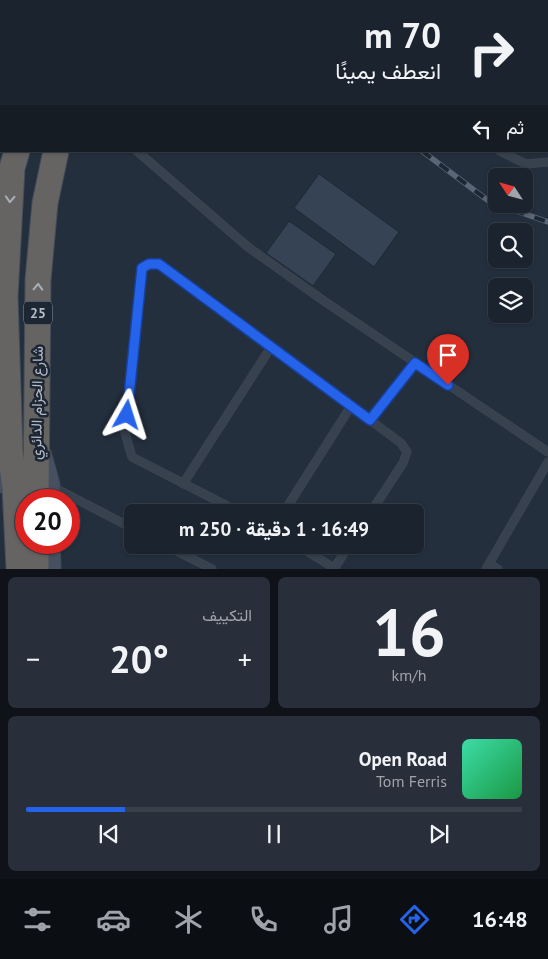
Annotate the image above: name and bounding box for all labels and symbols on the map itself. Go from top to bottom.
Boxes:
north arrow [488,168,532,212]
one-way arrow [5,196,16,204]
one-way arrow [33,283,44,291]
road number: 25 [24,302,52,324]
pin [427,334,469,385]
street label: شارع الحزام الدائري [26,346,51,460]
position arrow [100,388,152,440]
speed limit sign: 20 [15,489,80,554]

